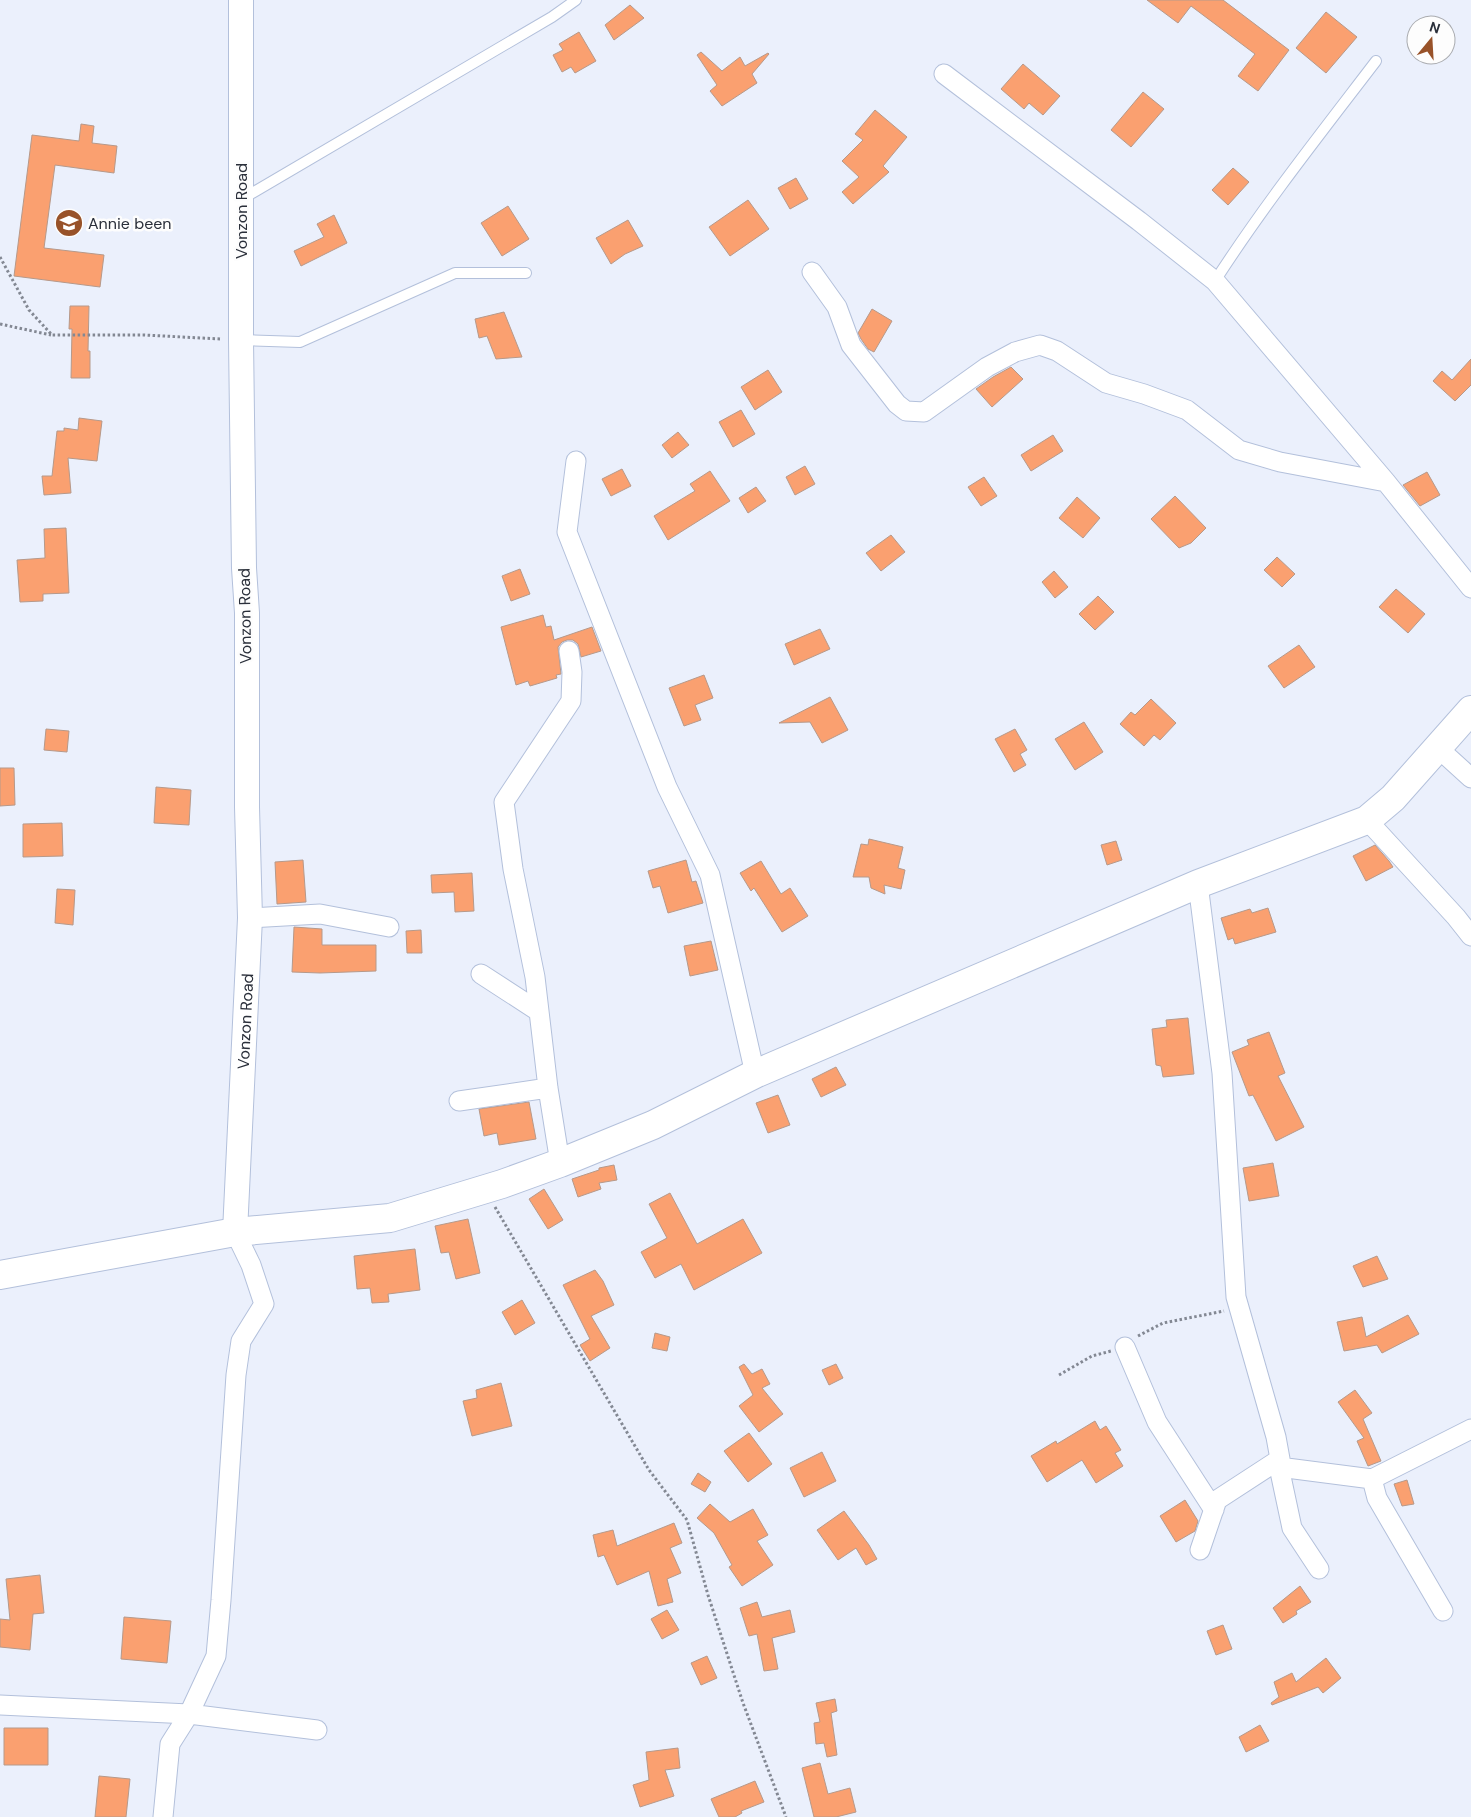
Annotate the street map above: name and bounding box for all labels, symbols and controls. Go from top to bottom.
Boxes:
north arrow [1406,15,1456,65]
text: N [1427,17,1443,38]
street label: Vonzon Road [231,163,252,259]
school or university icon: Annie been [54,208,84,238]
place label: Annie been [88,213,172,234]
street label: Vonzon Road [234,568,256,664]
street label: Vonzon Road [232,973,258,1070]

